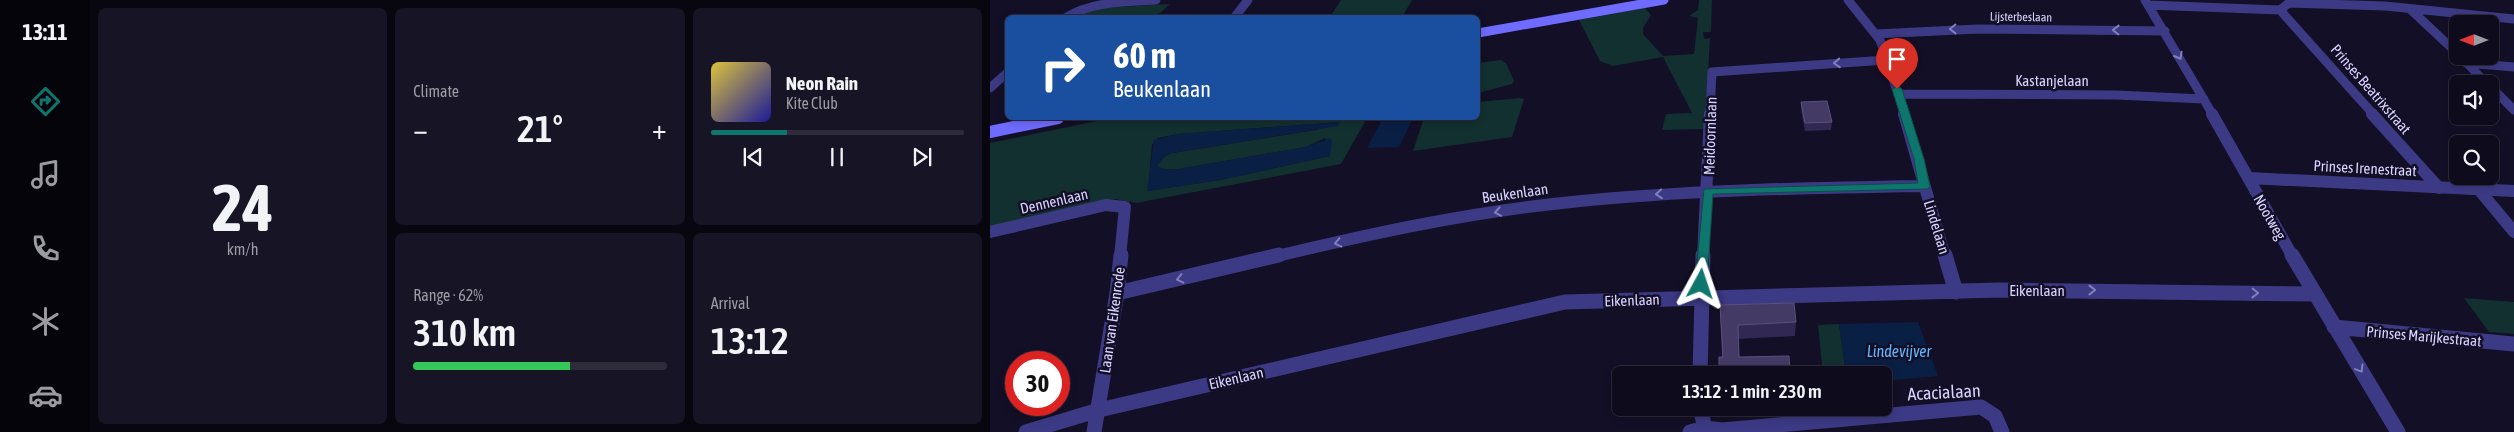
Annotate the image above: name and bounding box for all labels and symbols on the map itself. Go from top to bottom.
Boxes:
street label: Lijsterbeslaan [1990,9,2052,25]
north arrow [2449,15,2499,65]
one-way arrow [1949,24,1957,34]
one-way arrow [2112,25,2120,36]
pin [1876,38,1918,89]
street label: Prinses Beatrixstraat [2327,41,2415,137]
one-way arrow [2173,51,2183,60]
one-way arrow [1833,57,1841,68]
street label: Kastanjelaan [2015,72,2089,89]
street label: Meidoornlaan [1700,97,1720,175]
street label: Prinses Irenestraat [2313,157,2417,179]
street label: Beukenlaan [1481,180,1549,206]
street label: Dennenlaan [1018,185,1090,217]
one-way arrow [1655,189,1663,200]
street label: Nootweg [2250,191,2290,243]
street label: Lindelaan [1921,198,1953,256]
one-way arrow [1493,206,1502,216]
one-way arrow [1334,237,1343,248]
position arrow [1674,257,1726,309]
street label: Laan van Eikenrode [1096,266,1128,374]
one-way arrow [1175,273,1184,284]
street label: Eikenlaan [2009,282,2065,299]
one-way arrow [2089,285,2097,295]
one-way arrow [2252,288,2259,298]
street label: Eikenlaan [1604,291,1660,309]
street label: Prinses Marijkestraat [2366,323,2482,349]
water label: Lindevijver [1867,342,1933,361]
speed limit sign: 30 [1005,351,1070,416]
street label: Eikenlaan [1207,363,1265,393]
one-way arrow [2353,363,2363,372]
street label: Acacialaan [1907,380,1981,404]

